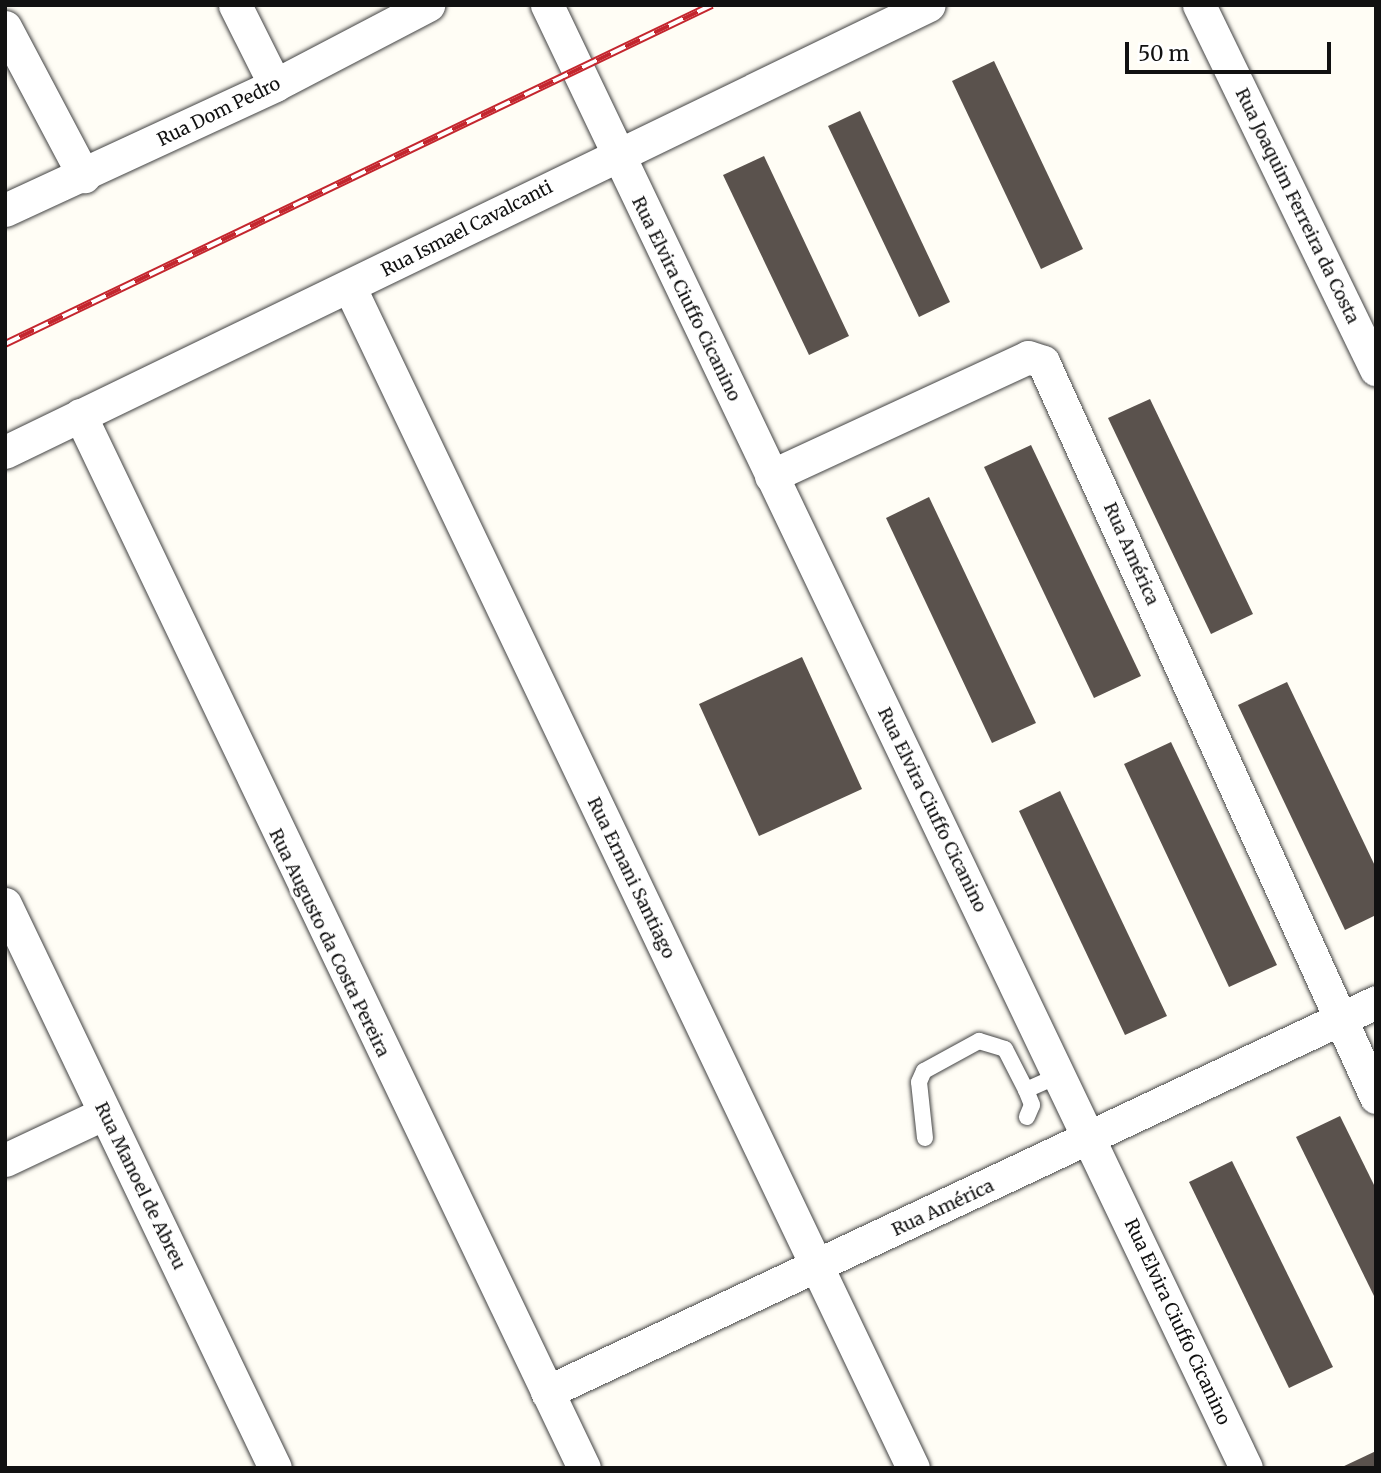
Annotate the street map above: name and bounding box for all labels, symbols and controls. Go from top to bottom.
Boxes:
scale bar [1129,28,1336,72]
text: 50 m [1138,40,1189,67]
street label: Rua Dom Pedro [154,73,284,151]
street label: Rua Joaquim Ferreira da Costa [1231,85,1363,327]
street label: Rua Ismael Cavalcanti [378,176,556,282]
street label: Rua Elvira Ciuffo Cicanino [627,193,745,405]
street label: Rua América [1099,499,1163,609]
street label: Rua Elvira Ciuffo Cicanino [873,704,991,916]
street label: Rua Ernani Santiago [583,794,679,962]
street label: Rua Augusto da Costa Pereira [264,825,394,1061]
street label: Rua Manoel de Abreu [90,1099,190,1273]
street label: Rua América [889,1175,997,1241]
street label: Rua Elvira Ciuffo Cicanino [1120,1215,1234,1429]

